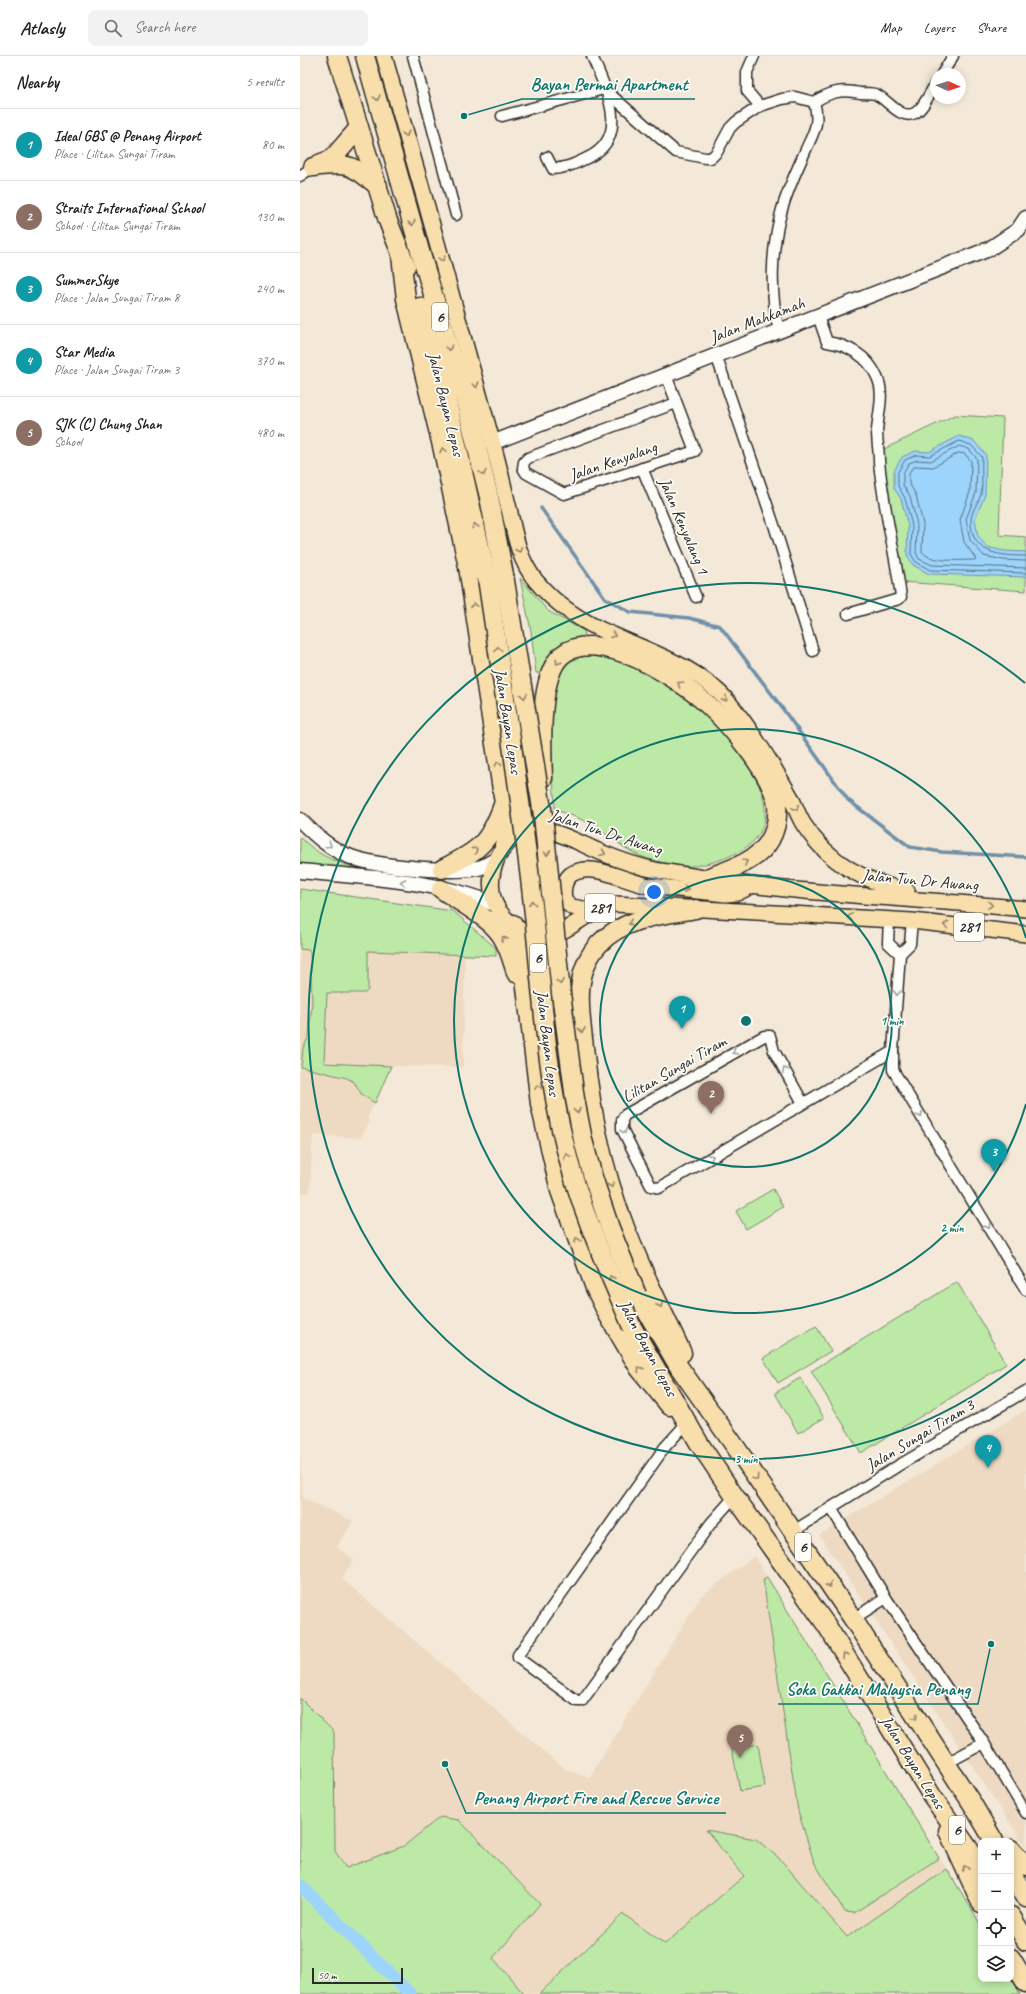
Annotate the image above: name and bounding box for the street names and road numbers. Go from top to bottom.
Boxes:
street label: Jalan Mahkamah [706,292,807,348]
road number: 6 [432,303,448,331]
street label: Jalan Bayan Lepas [423,349,470,460]
street label: Jalan Kenyalang [565,436,661,486]
street label: Jalan Kenyalang 1 [654,473,714,579]
street label: Jalan Bayan Lepas [489,666,527,777]
street label: Jalan Tun Dr Awang [546,804,666,860]
street label: Jalan Tun Dr Awang [860,864,980,896]
road number: 281 [585,894,615,922]
road number: 281 [954,913,984,941]
road number: 6 [530,944,546,972]
street label: Jalan Bayan Lepas [531,988,565,1099]
street label: Lilitan Sungai Tiram [618,1030,731,1107]
street label: Jalan Bayan Lepas [613,1295,683,1402]
street label: Jalan Sungai Tiram 3 [861,1394,979,1476]
road number: 6 [795,1533,811,1561]
street label: Jalan Bayan Lepas [875,1710,951,1815]
road number: 6 [949,1816,965,1844]

